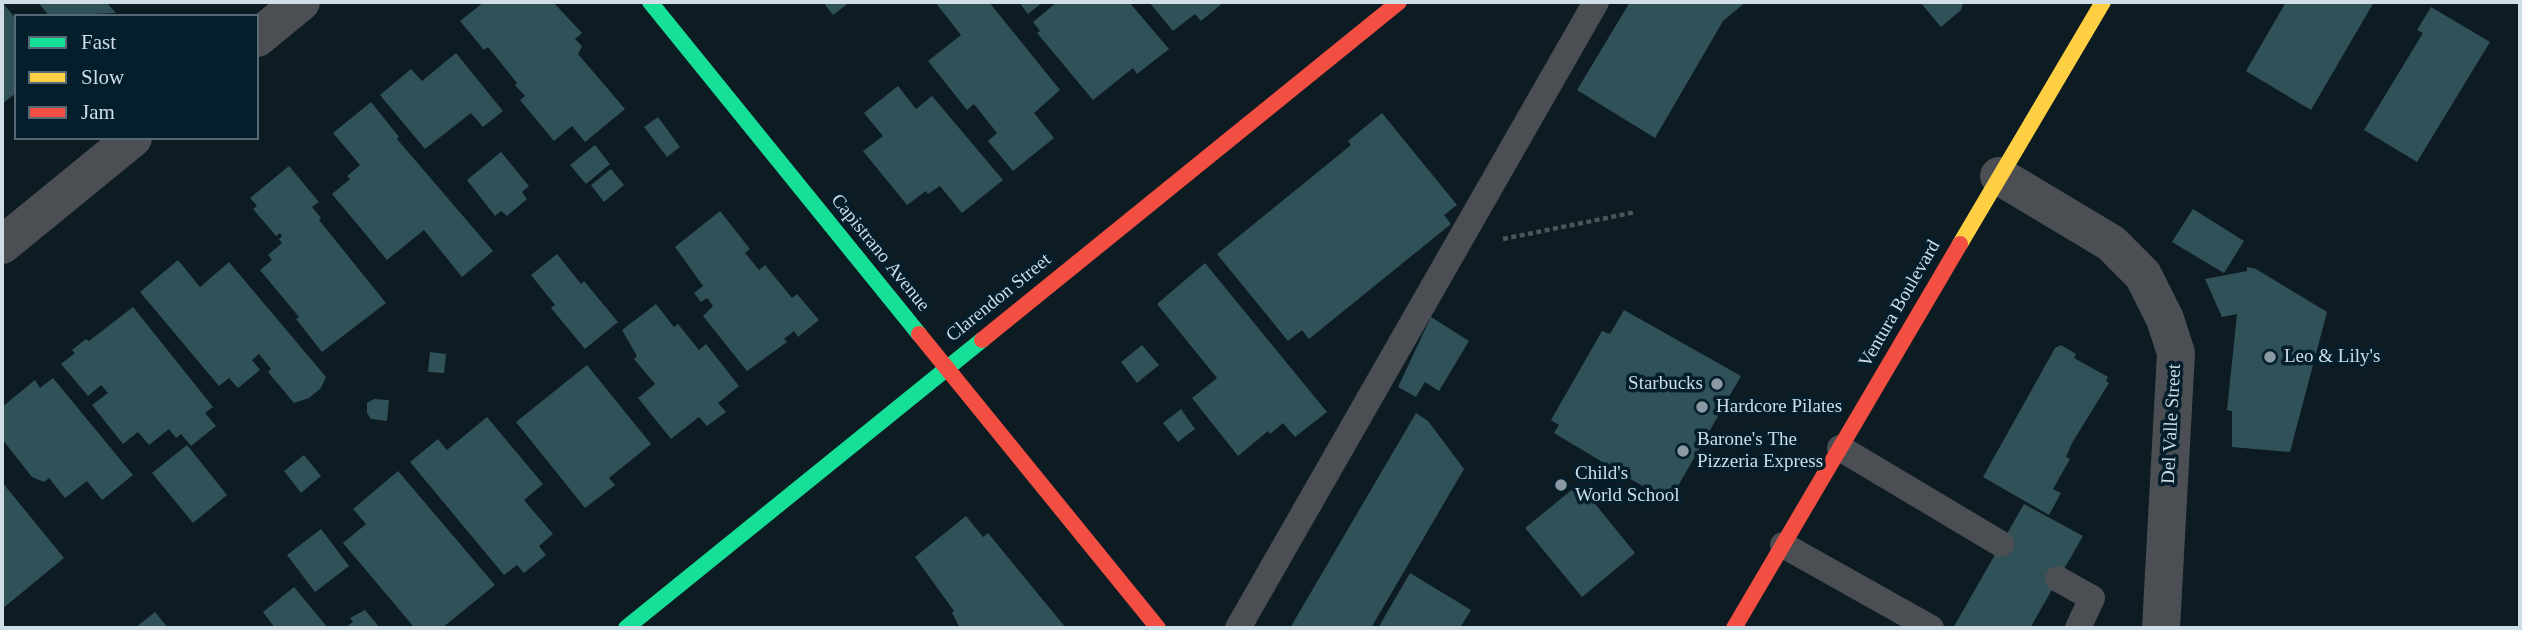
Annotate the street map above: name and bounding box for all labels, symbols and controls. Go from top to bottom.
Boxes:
legend [14,14,259,140]
text: Fast [81,30,116,54]
text: Slow [81,65,124,89]
text: Jam [81,100,115,124]
street label: Capistrano Avenue [826,190,934,316]
street label: Ventura Boulevard [1854,236,1946,372]
street label: Clarendon Street [942,249,1056,347]
place label: Leo & Lily's [2284,346,2380,368]
marker: Leo & Lily's [2262,349,2278,365]
street label: Del Valle Street [2157,363,2187,485]
place label: Starbucks [1628,373,1703,395]
marker: Starbucks [1709,376,1725,392]
place label: Hardcore Pilates [1716,396,1842,418]
marker: Hardcore Pilates [1694,399,1710,415]
place label: Barone's The Pizzeria Express [1697,429,1823,473]
marker: Barone's The Pizzeria Express [1675,443,1691,459]
place label: Child's World School [1575,463,1680,507]
marker: Child's World School [1553,477,1569,493]

